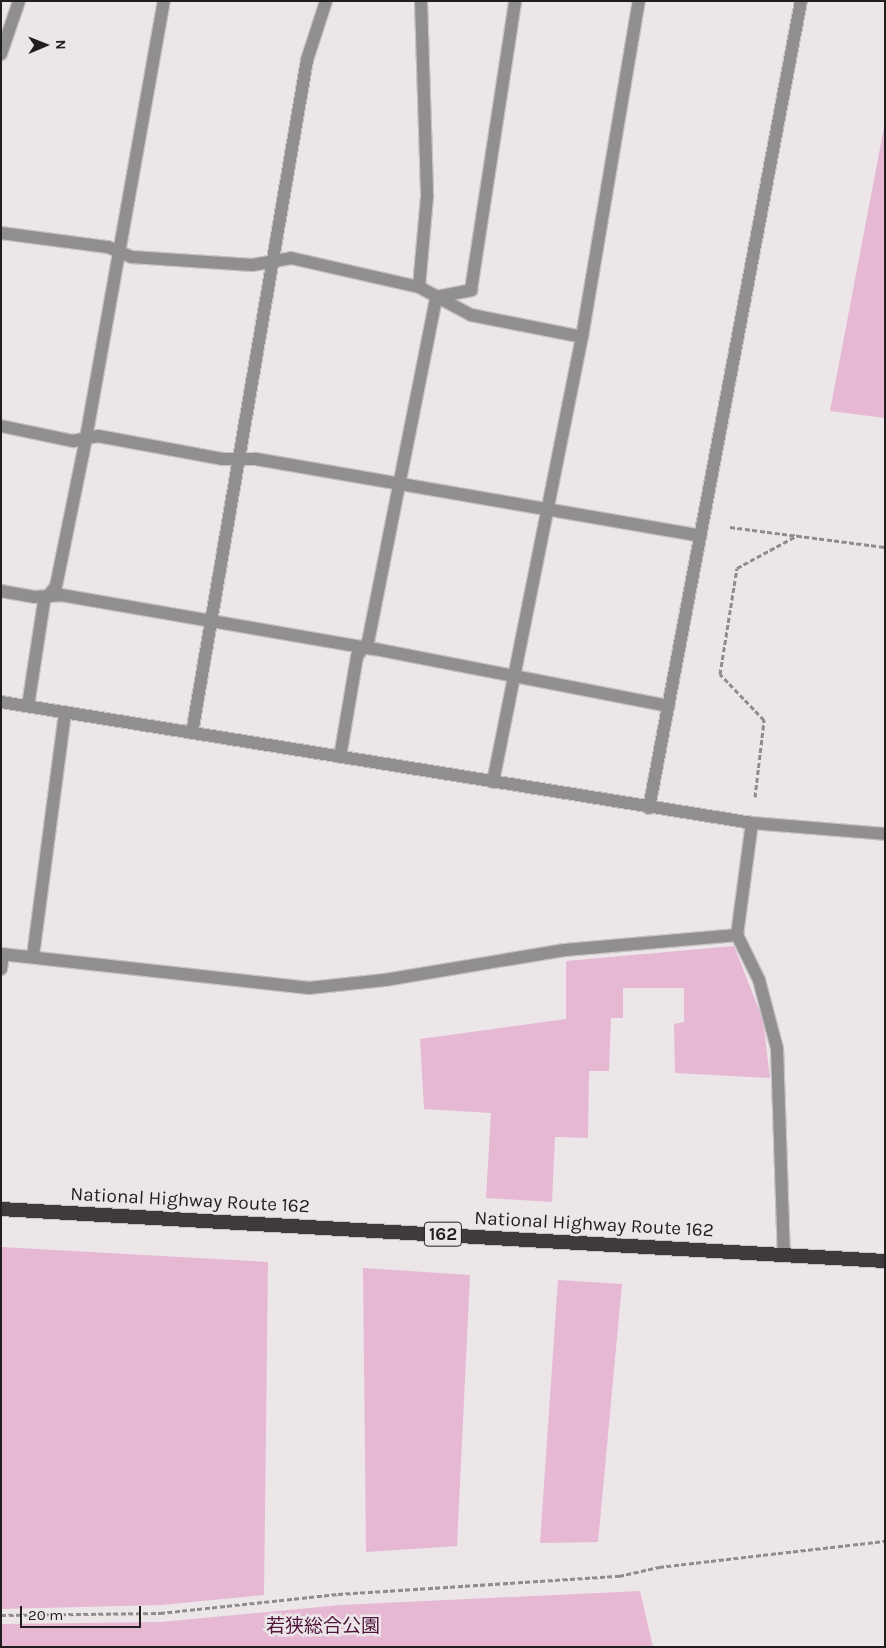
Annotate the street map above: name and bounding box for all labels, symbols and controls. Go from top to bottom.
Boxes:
north arrow [20,20,70,70]
text: N [52,40,69,50]
street label: National Highway Route 162 [70,1183,310,1219]
street label: National Highway Route 162 [474,1207,714,1243]
road number: 162 [423,1218,463,1250]
scale bar [22,1596,144,1628]
text: 20 m [28,1606,63,1624]
park label: 若狭総合公園 [266,1616,380,1638]

